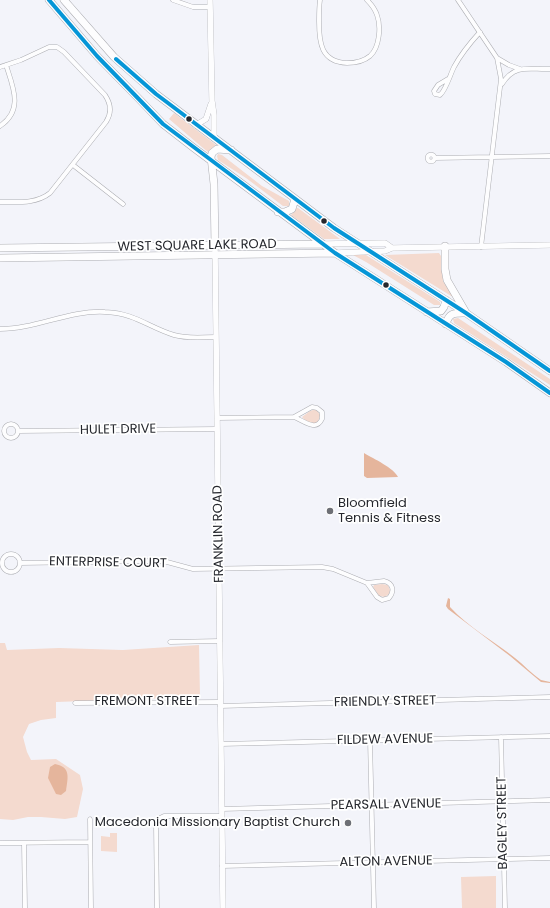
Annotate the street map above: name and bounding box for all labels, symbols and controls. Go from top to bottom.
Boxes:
unlabelled marker [184,114,194,124]
unlabelled marker [319,216,329,226]
street label: WEST SQUARE LAKE ROAD [117,237,277,255]
unlabelled marker [381,280,391,290]
street label: HULET DRIVE [80,422,156,438]
street label: FRANKLIN ROAD [210,485,228,583]
place label: Bloomfield Tennis & Fitness [338,496,441,527]
marker: Bloomfield Tennis & Fitness [325,506,335,516]
street label: ENTERPRISE COURT [49,554,167,572]
street label: FRIENDLY STREET [334,693,436,711]
street label: FREMONT STREET [94,694,200,710]
street label: FILDEW AVENUE [337,731,433,749]
street label: BAGLEY STREET [494,776,512,870]
street label: PEARSALL AVENUE [330,796,442,814]
place label: Macedonia Missionary Baptist Church [95,815,340,831]
marker: Macedonia Missionary Baptist Church [343,818,353,828]
street label: ALTON AVENUE [339,853,433,871]

